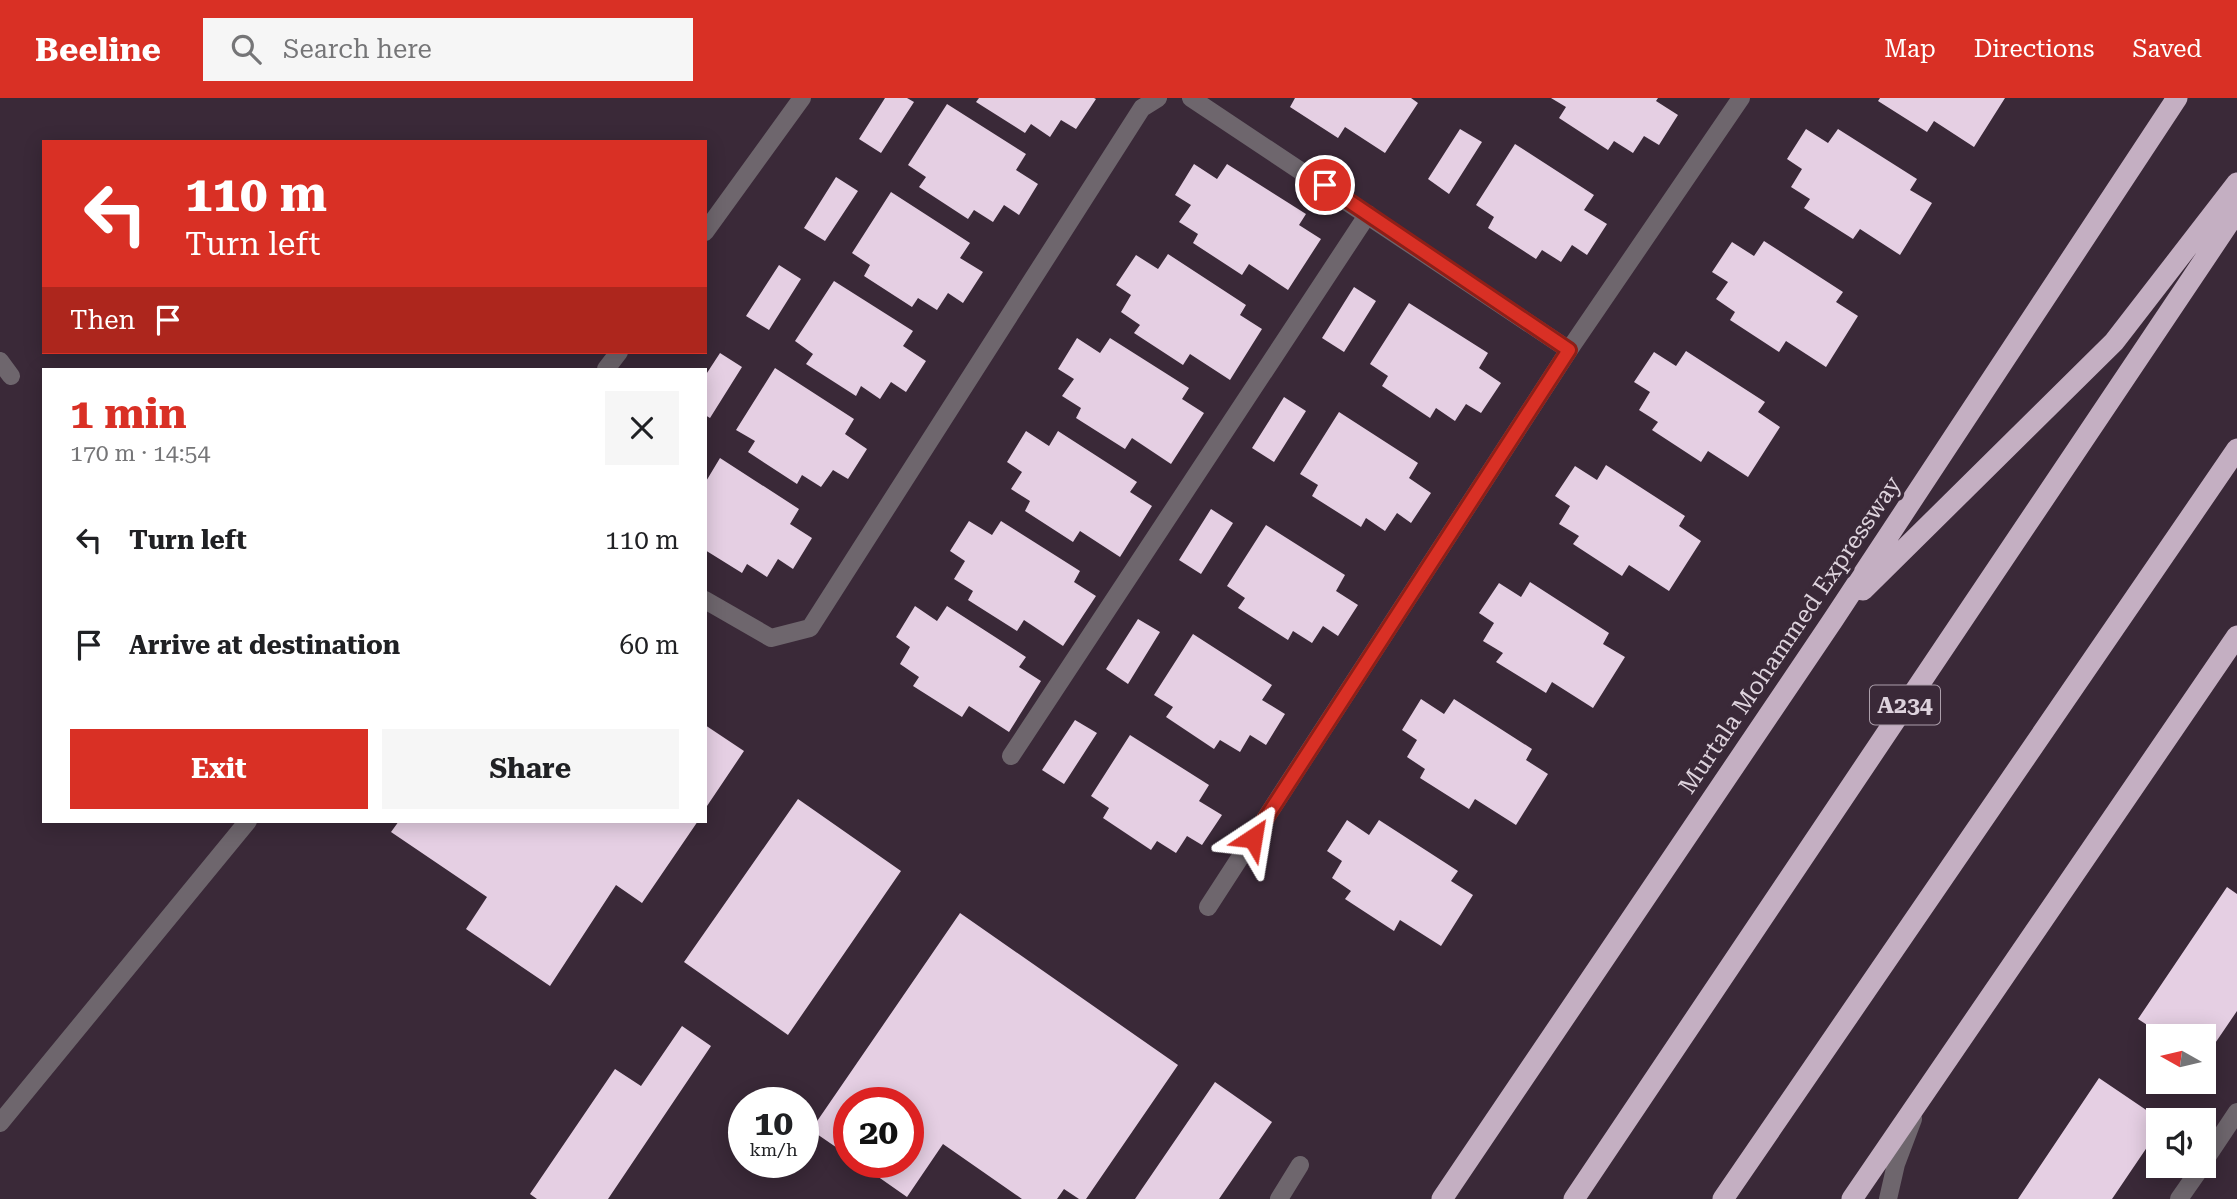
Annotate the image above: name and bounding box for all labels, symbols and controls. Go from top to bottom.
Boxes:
search box [203,18,693,81]
text: Beeline [35,30,161,69]
icon: search [227,30,265,68]
text: Search here [283,34,432,64]
text: Map [1884,35,1936,63]
text: Directions [1974,35,2094,63]
text: Saved [2132,35,2202,63]
pin [1295,155,1355,215]
text: 110 m [185,166,327,223]
icon: arrive [1306,166,1344,204]
icon: left [70,168,161,259]
text: Turn left [185,225,320,263]
icon: arrive [149,301,187,339]
text: Then [70,305,135,335]
text: 1 min [70,389,187,438]
button: close [605,391,679,465]
text: 170 m · 14:54 [70,440,210,467]
street label: Murtala Mohammed Expressway [1673,470,1907,799]
icon: left [70,521,108,559]
text: Turn left [129,525,247,555]
text: 110 m [605,525,679,555]
icon: arrive [70,626,108,664]
text: Arrive at destination [129,630,400,660]
text: 60 m [620,630,679,660]
road number: A234 [1870,685,1940,724]
button: Exit [70,729,368,809]
button: Share [382,729,679,809]
position arrow [1216,801,1290,875]
north arrow [2146,1024,2216,1094]
map controls [2146,1024,2216,1178]
speed limit sign: 20 [833,1087,924,1178]
text: 10 [754,1103,793,1144]
button: sound [2146,1108,2216,1178]
text: km/h [749,1139,798,1160]

